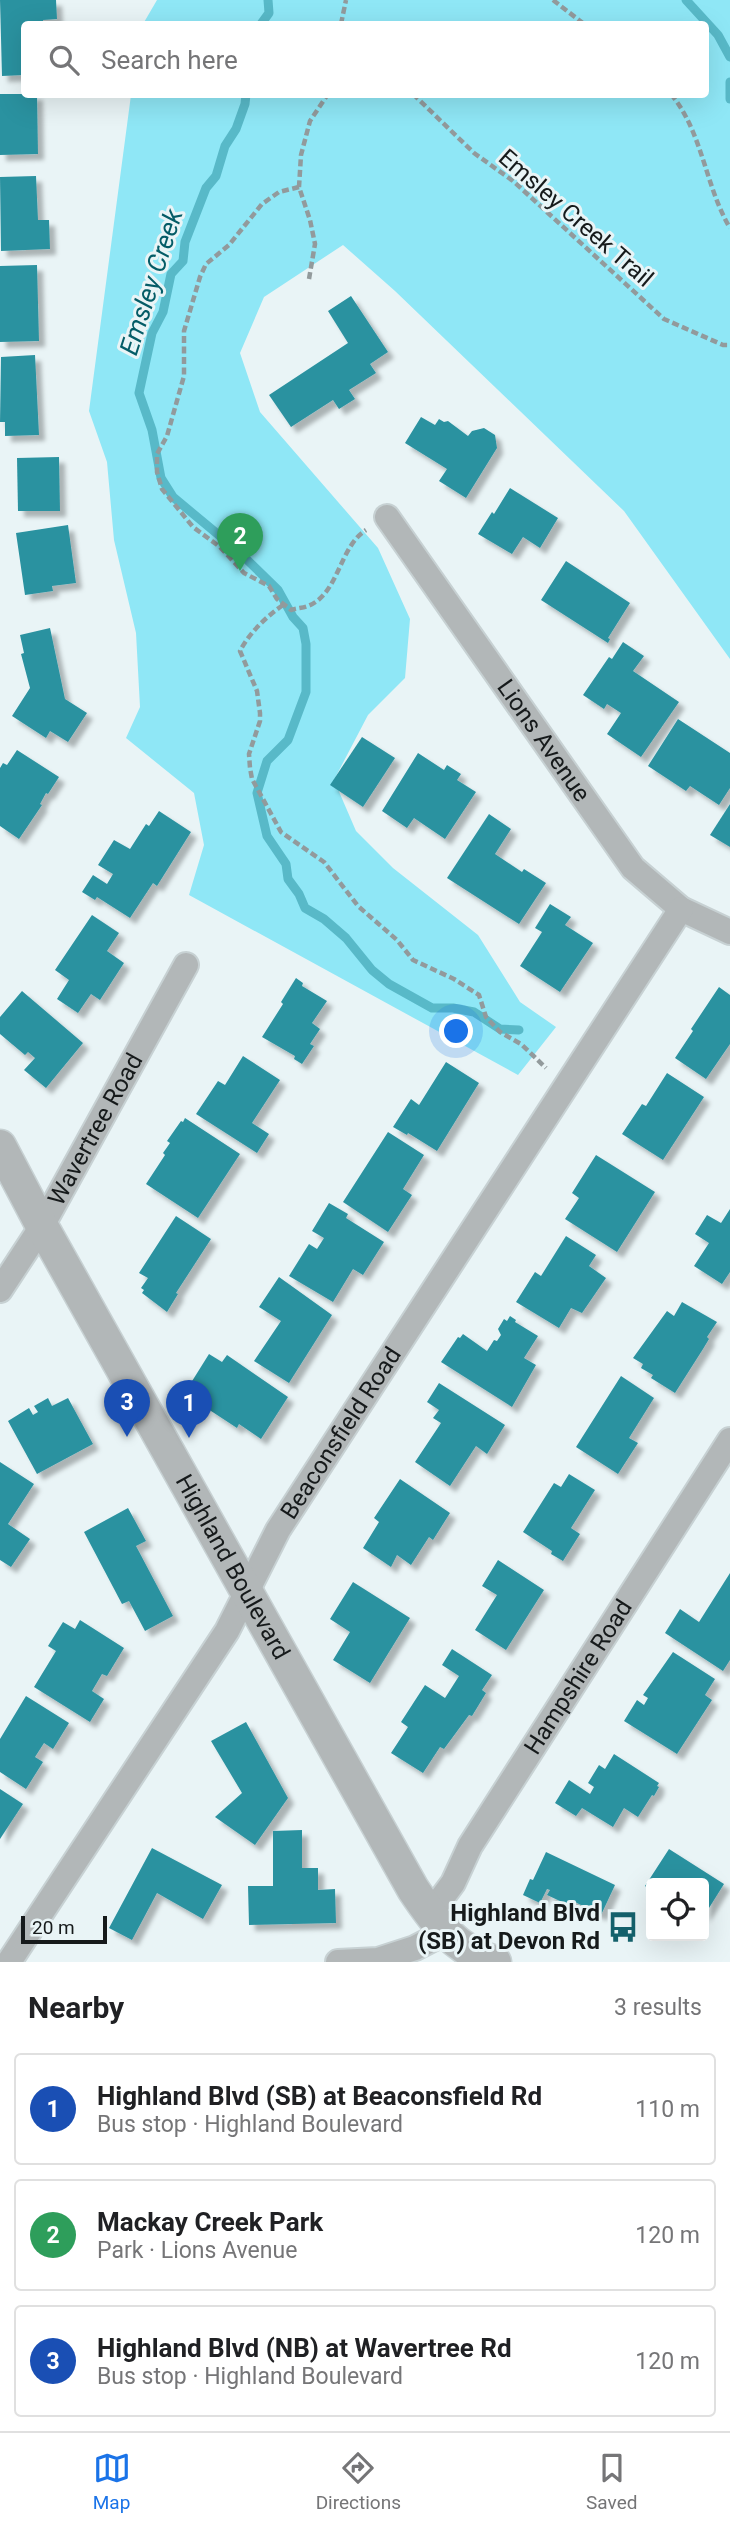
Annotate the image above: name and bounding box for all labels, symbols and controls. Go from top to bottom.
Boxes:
search box [21,21,709,98]
icon: search [45,41,83,79]
text: Search here [101,45,238,75]
street label: Emsley Creek Trail [493,143,659,293]
water label: Emsley Creek [113,204,189,359]
pin: 2 [217,513,263,571]
street label: Lions Avenue [491,674,596,807]
your location [439,1014,473,1048]
street label: Wavertree Road [42,1049,148,1210]
street label: Beaconsfield Road [275,1342,407,1524]
pin: 3 [104,1379,150,1437]
pin: 1 [166,1380,212,1438]
street label: Highland Boulevard [170,1469,296,1664]
street label: Hampshire Road [518,1595,638,1759]
map controls [646,1878,709,1941]
button: locate [646,1878,709,1941]
place label: Highland Blvd (SB) at Devon Rd [418,1899,600,1955]
bus stop icon: Highland Blvd (SB) at Devon Rd [606,1910,640,1944]
scale bar [21,1913,107,1945]
text: 20 m [32,1916,75,1939]
text: Nearby [28,1990,124,2025]
text: 3 results [614,1994,702,2021]
text: Highland Blvd (SB) at Beaconsfield Rd [97,2081,542,2111]
text: 1 [46,2096,60,2123]
text: 110 m [635,2096,700,2123]
text: Bus stop · Highland Boulevard [97,2111,403,2138]
text: Mackay Creek Park [97,2207,323,2237]
text: 2 [46,2222,60,2249]
text: 120 m [635,2222,700,2249]
text: Park · Lions Avenue [97,2237,297,2264]
text: Highland Blvd (NB) at Wavertree Rd [97,2333,512,2363]
text: 3 [46,2348,60,2375]
text: 120 m [635,2348,700,2375]
text: Bus stop · Highland Boulevard [97,2363,403,2390]
tab: Map [93,2449,131,2514]
tab: Directions [316,2449,401,2514]
tab: Saved [586,2449,637,2514]

